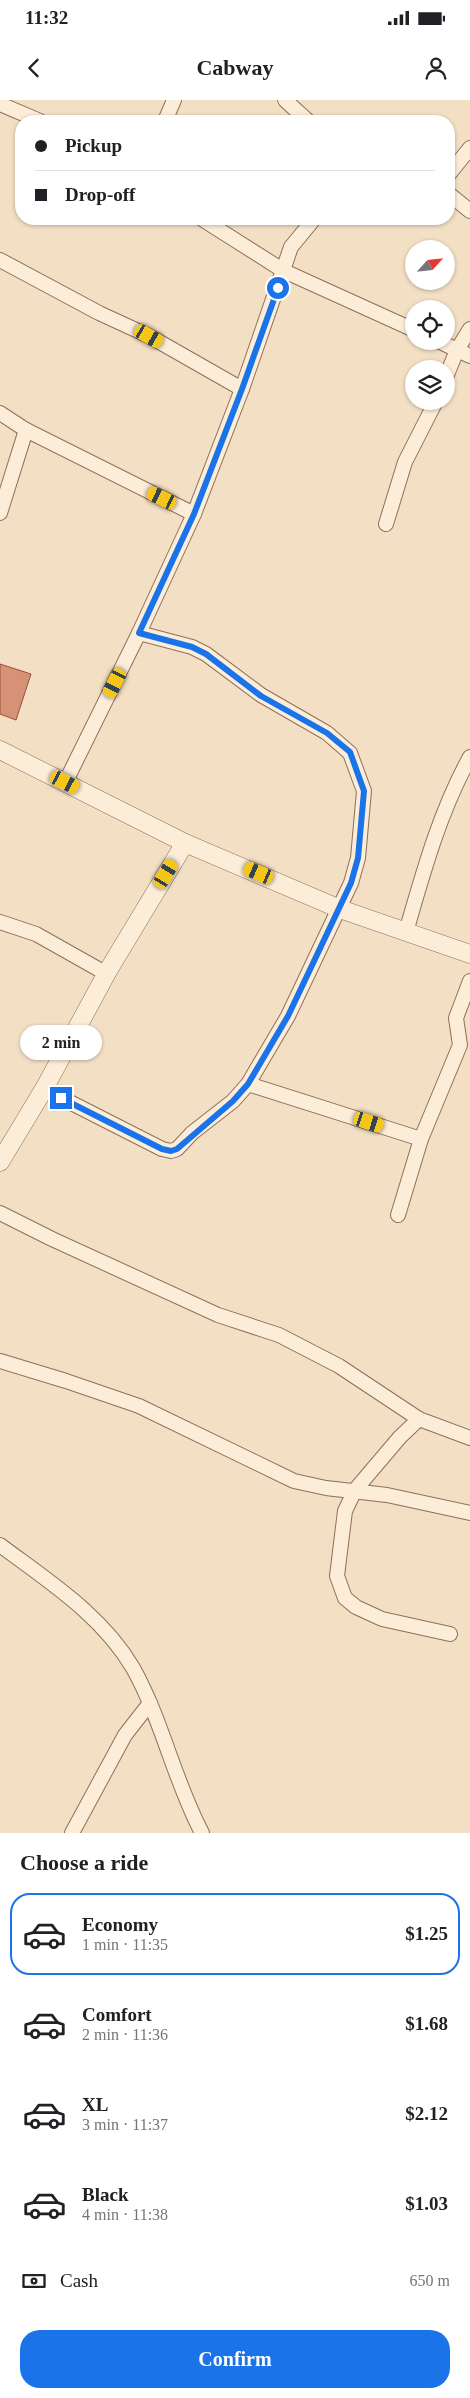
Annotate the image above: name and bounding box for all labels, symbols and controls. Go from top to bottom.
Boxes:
text: 11:32 [25,7,68,28]
icon: back [20,54,48,82]
icon: person [422,54,450,82]
text: Cabway [196,55,274,80]
text: Pickup [65,135,122,156]
text: Drop-off [65,184,135,205]
north arrow [405,240,455,290]
map controls [405,240,455,410]
route start [267,277,289,299]
button: locate [405,300,455,350]
car [132,322,165,350]
button: layers [405,360,455,410]
car [145,485,178,511]
car [101,666,128,700]
car [48,769,81,795]
car [151,857,180,891]
car [242,860,275,886]
callout: 2 min [20,1026,102,1060]
text: 2 min [42,1034,80,1051]
route end [50,1087,72,1109]
car [352,1110,385,1134]
text: Choose a ride [20,1850,148,1875]
icon: car [22,1912,67,1957]
text: Economy [82,1914,158,1935]
text: $1.25 [405,1923,448,1944]
text: 1 min · 11:35 [82,1936,168,1953]
icon: car [22,2002,67,2047]
text: Comfort [82,2004,152,2025]
text: $1.68 [405,2013,448,2034]
text: 2 min · 11:36 [82,2026,168,2043]
icon: car [22,2092,67,2137]
text: XL [82,2094,108,2115]
text: $2.12 [405,2103,448,2124]
text: 3 min · 11:37 [82,2116,168,2133]
icon: car [22,2182,67,2227]
text: Black [82,2184,128,2205]
text: $1.03 [405,2193,448,2214]
text: 4 min · 11:38 [82,2206,168,2223]
icon: cash [20,2267,48,2295]
text: Cash [60,2270,98,2291]
text: 650 m [410,2272,450,2289]
button: Confirm [20,2330,450,2388]

